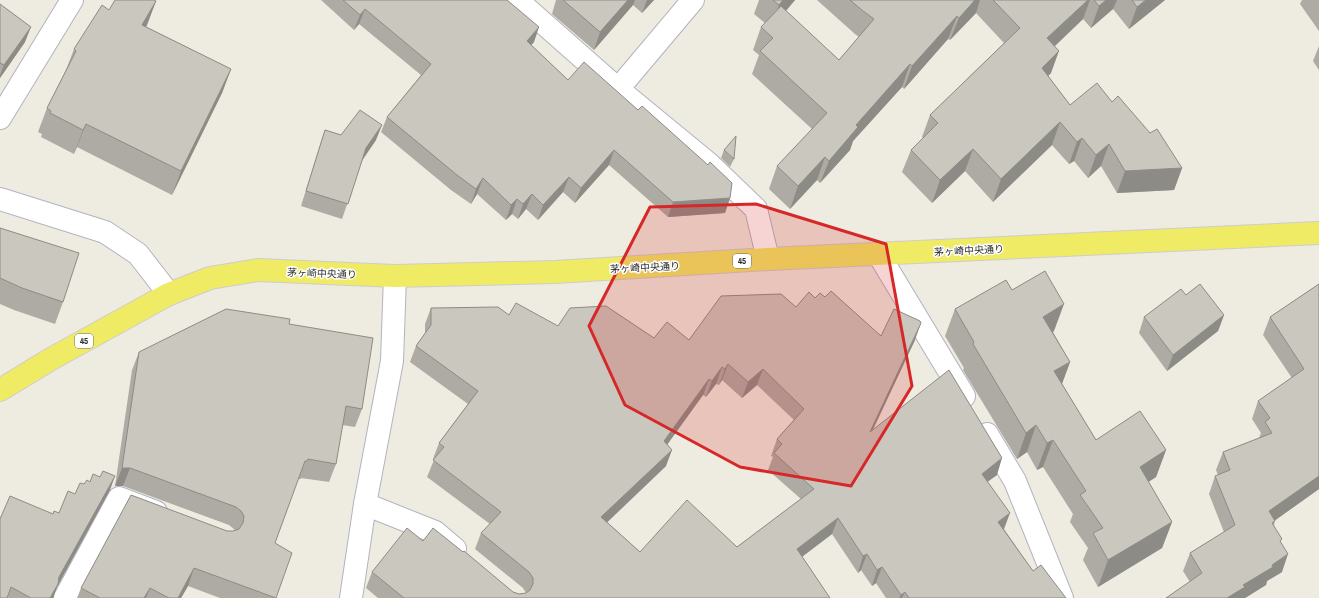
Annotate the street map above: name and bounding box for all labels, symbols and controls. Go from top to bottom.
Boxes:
street label: 茅ヶ崎中央通り [934,242,1004,259]
road number: 45 [733,254,751,268]
street label: 茅ヶ崎中央通り [610,259,680,276]
street label: 茅ヶ崎中央通り [287,266,357,281]
road number: 45 [75,334,93,348]

